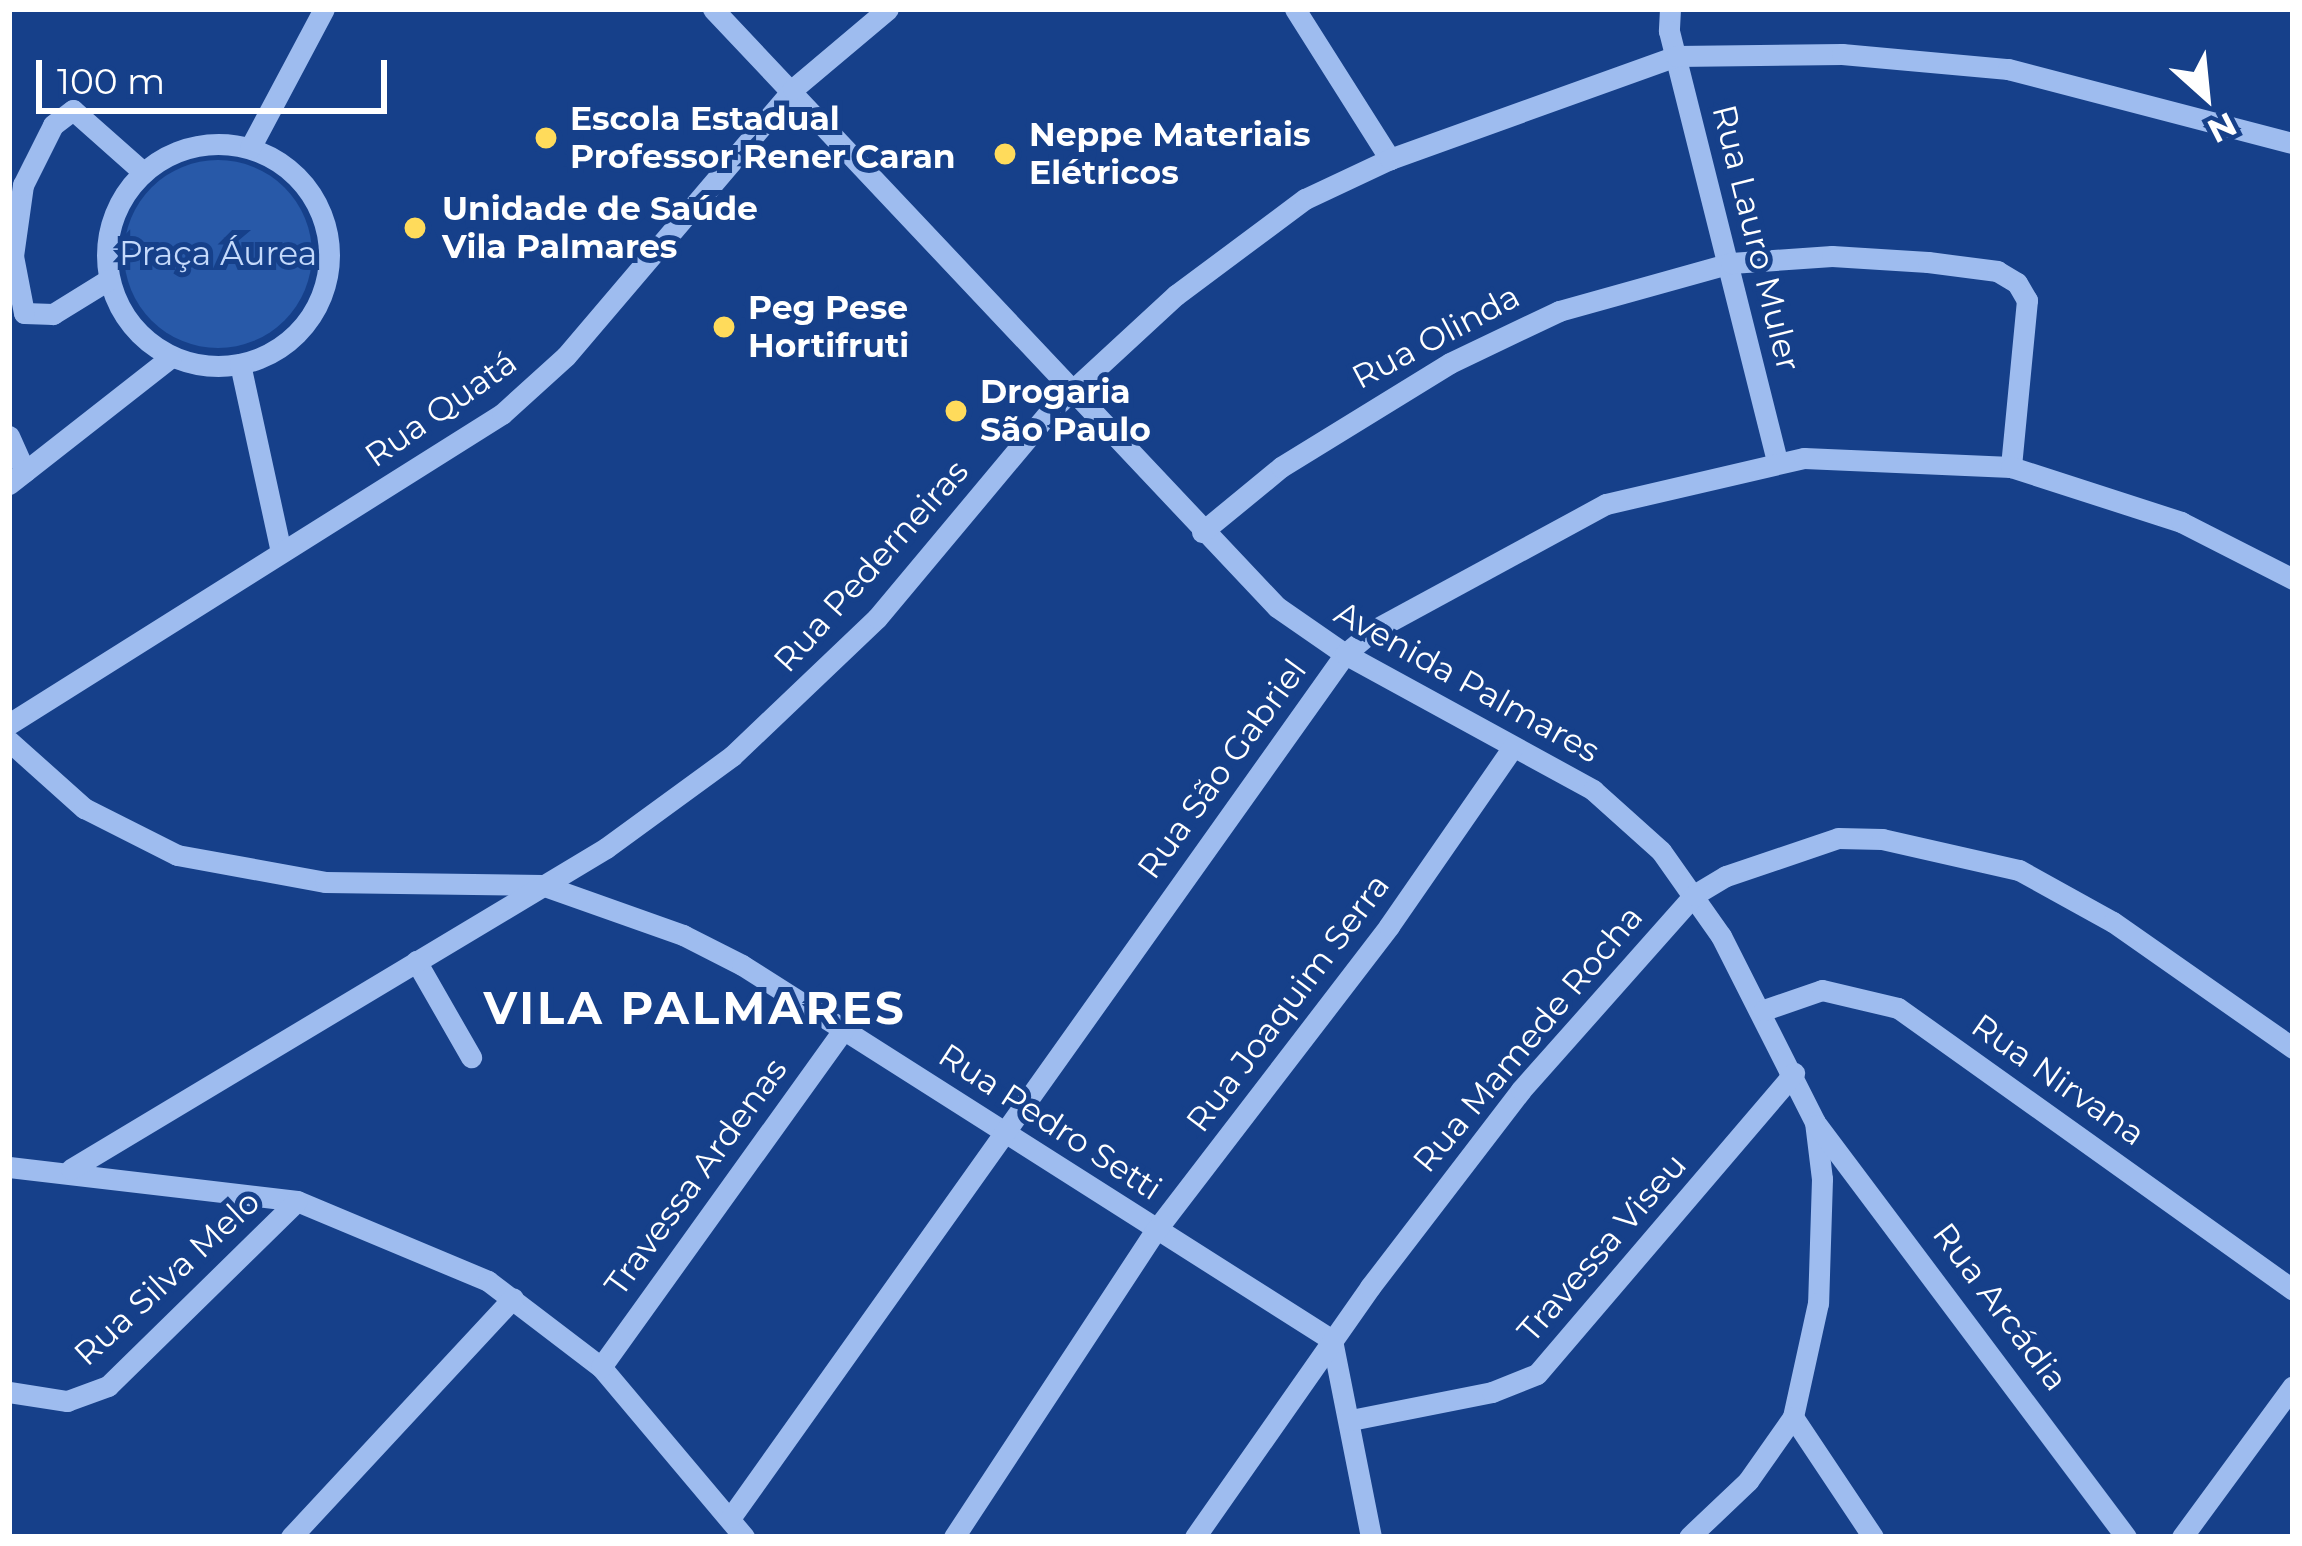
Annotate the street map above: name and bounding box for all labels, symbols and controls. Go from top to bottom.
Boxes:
scale bar [42,36,393,110]
north arrow [2146,36,2266,156]
text: 100 m [57,59,165,103]
place label: Escola Estadual Professor Rener Caran [570,99,956,177]
street label: Rua Lauro Muler [1704,101,1808,375]
text: N [2201,104,2243,152]
place label: Neppe Materiais Elétricos [1029,115,1311,193]
marker: Escola Estadual Professor Rener Caran [533,125,559,151]
marker: Neppe Materiais Elétricos [992,141,1018,167]
place label: Unidade de Saúde Vila Palmares [442,189,758,267]
marker: Unidade de Saúde Vila Palmares [399,212,431,244]
park label: Praça Áurea [119,234,317,274]
street label: Rua Olinda [1346,276,1526,398]
place label: Peg Pese Hortifruti [748,288,909,366]
marker: Peg Pese Hortifruti [711,314,737,340]
street label: Rua Quatá [358,342,524,476]
place label: Drogaria São Paulo [980,372,1151,450]
marker: Drogaria São Paulo [943,398,969,424]
street label: Rua Pederneiras [766,452,976,680]
street label: Avenida Palmares [1328,593,1606,771]
street label: Rua São Gabriel [1129,652,1315,886]
street label: Rua Joaquim Serra [1178,866,1398,1140]
street label: Rua Mamede Rocha [1405,898,1651,1180]
district label: VILA PALMARES [483,981,907,1035]
street label: Rua Nirvana [1964,1006,2152,1154]
street label: Rua Pedro Setti [931,1035,1169,1209]
street label: Travessa Ardenas [597,1051,795,1303]
street label: Travessa Viseu [1509,1146,1695,1350]
street label: Rua Silva Melo [66,1182,268,1374]
street label: Rua Arcádia [1924,1215,2076,1399]

